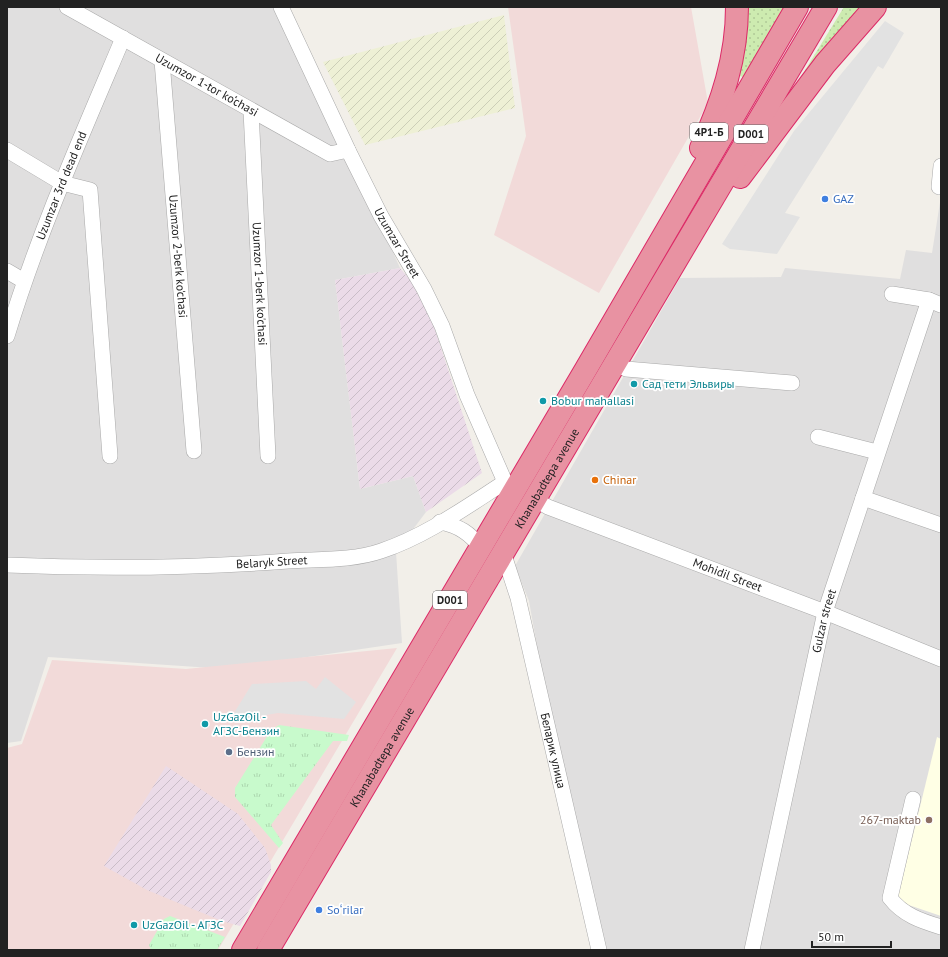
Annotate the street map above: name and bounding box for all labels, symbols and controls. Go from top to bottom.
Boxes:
street label: Uzumzor 1-tor ko‘chasi [153,50,261,119]
road number: 4Р1-Б [690,123,728,141]
road number: D001 [734,125,768,143]
street label: Uzumzar 3rd dead end [33,129,90,242]
place label: GAZ [833,191,854,206]
street label: Uzumzor 2-berk ko'chasi [166,194,191,318]
marker: GAZ [820,194,830,204]
street label: Uzumzar Street [371,205,424,280]
street label: Uzumzor 1-berk ko'chasi [249,222,271,346]
place label: Сад тети Эльвиры [642,376,735,391]
marker: Сад тети Эльвиры [629,379,639,389]
place label: Bobur mahallasi [551,393,634,408]
marker: Bobur mahallasi [538,396,548,406]
street label: Khanabadtepa avenue [511,425,582,531]
place label: Chinar [603,472,636,487]
marker: Chinar [590,475,600,485]
street label: Belaryk Street [236,552,308,571]
street label: Mohidil Street [691,555,764,594]
street label: Gulzar street [808,587,839,654]
road number: D001 [433,591,467,609]
street label: Khanabadtepa avenue [346,704,417,810]
place label: UzGazOil - АГЗС-Бензин [213,709,280,738]
street label: Беларик улица [538,711,570,790]
marker: UzGazOil - АГЗС-Бензин [200,719,210,729]
place label: Бензин [237,744,275,759]
marker: Бензин [224,747,234,757]
place label: 267-maktab [860,812,921,827]
marker: 267-maktab [924,815,934,825]
place label: Soʻrilar [327,902,363,917]
marker: Soʻrilar [314,905,324,915]
place label: UzGazOil - АГЗС [142,917,223,932]
marker: UzGazOil - АГЗС [129,920,139,930]
scale bar [812,923,891,949]
text: 50 m [818,929,844,944]

